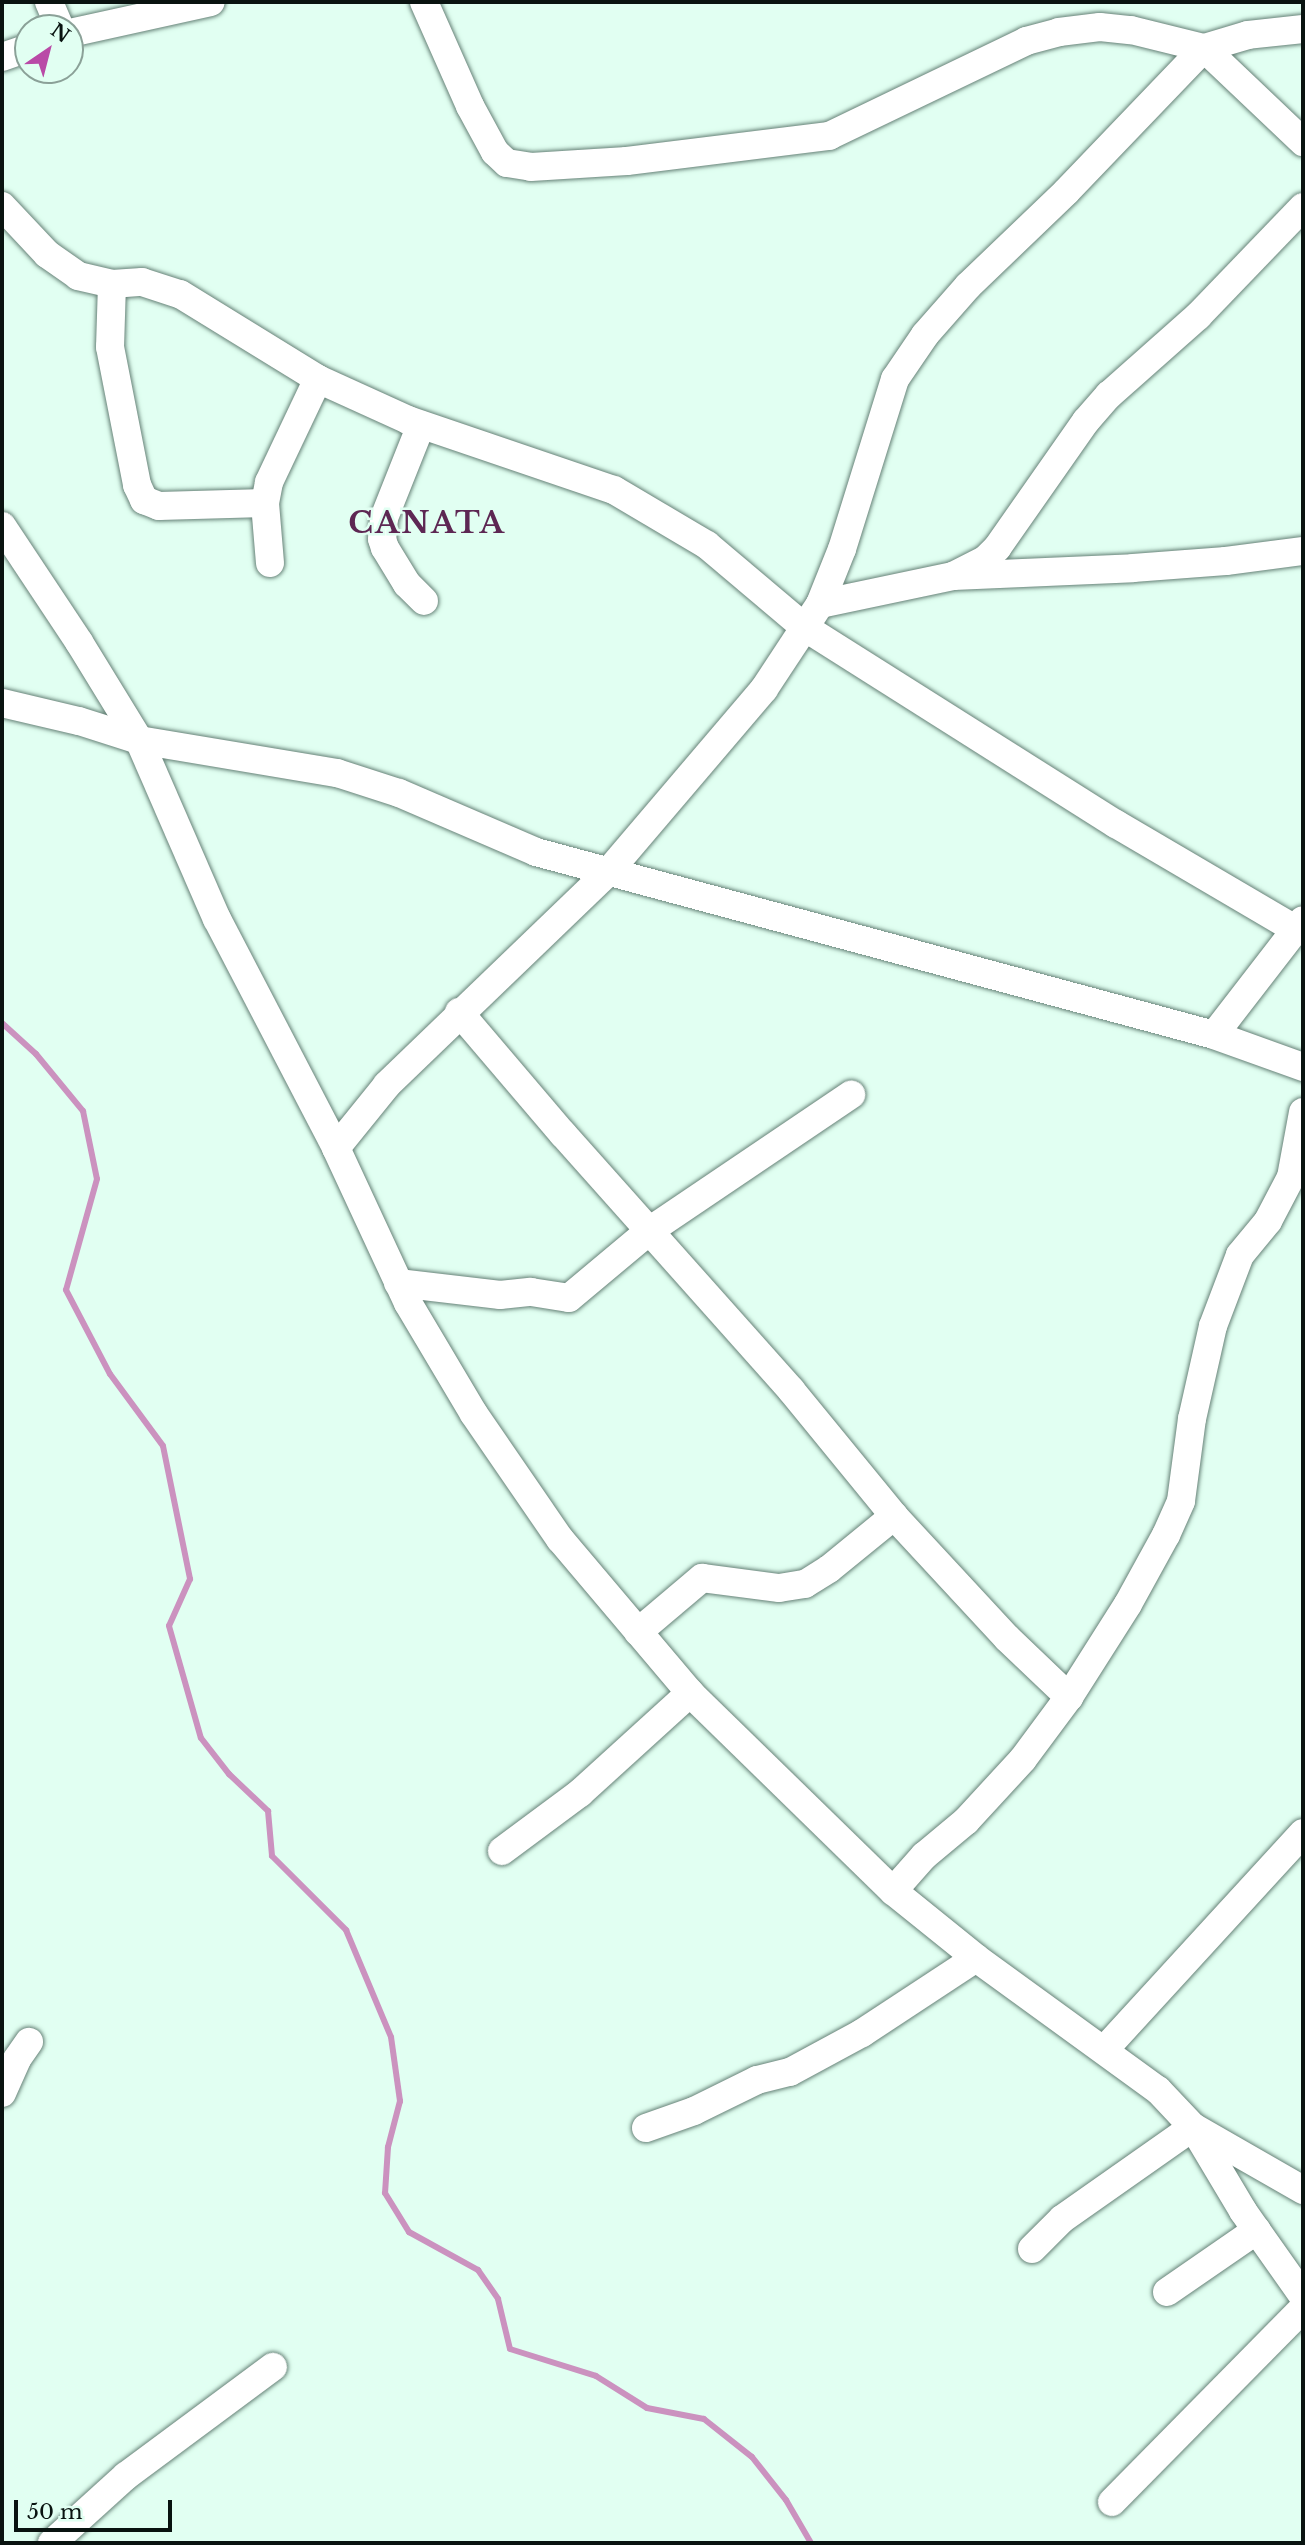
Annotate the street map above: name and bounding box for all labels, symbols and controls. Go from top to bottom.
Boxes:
north arrow [14,14,84,84]
text: N [46,18,74,48]
district label: CANATA [349,505,505,541]
scale bar [18,2486,175,2530]
text: 50 m [27,2499,82,2525]

